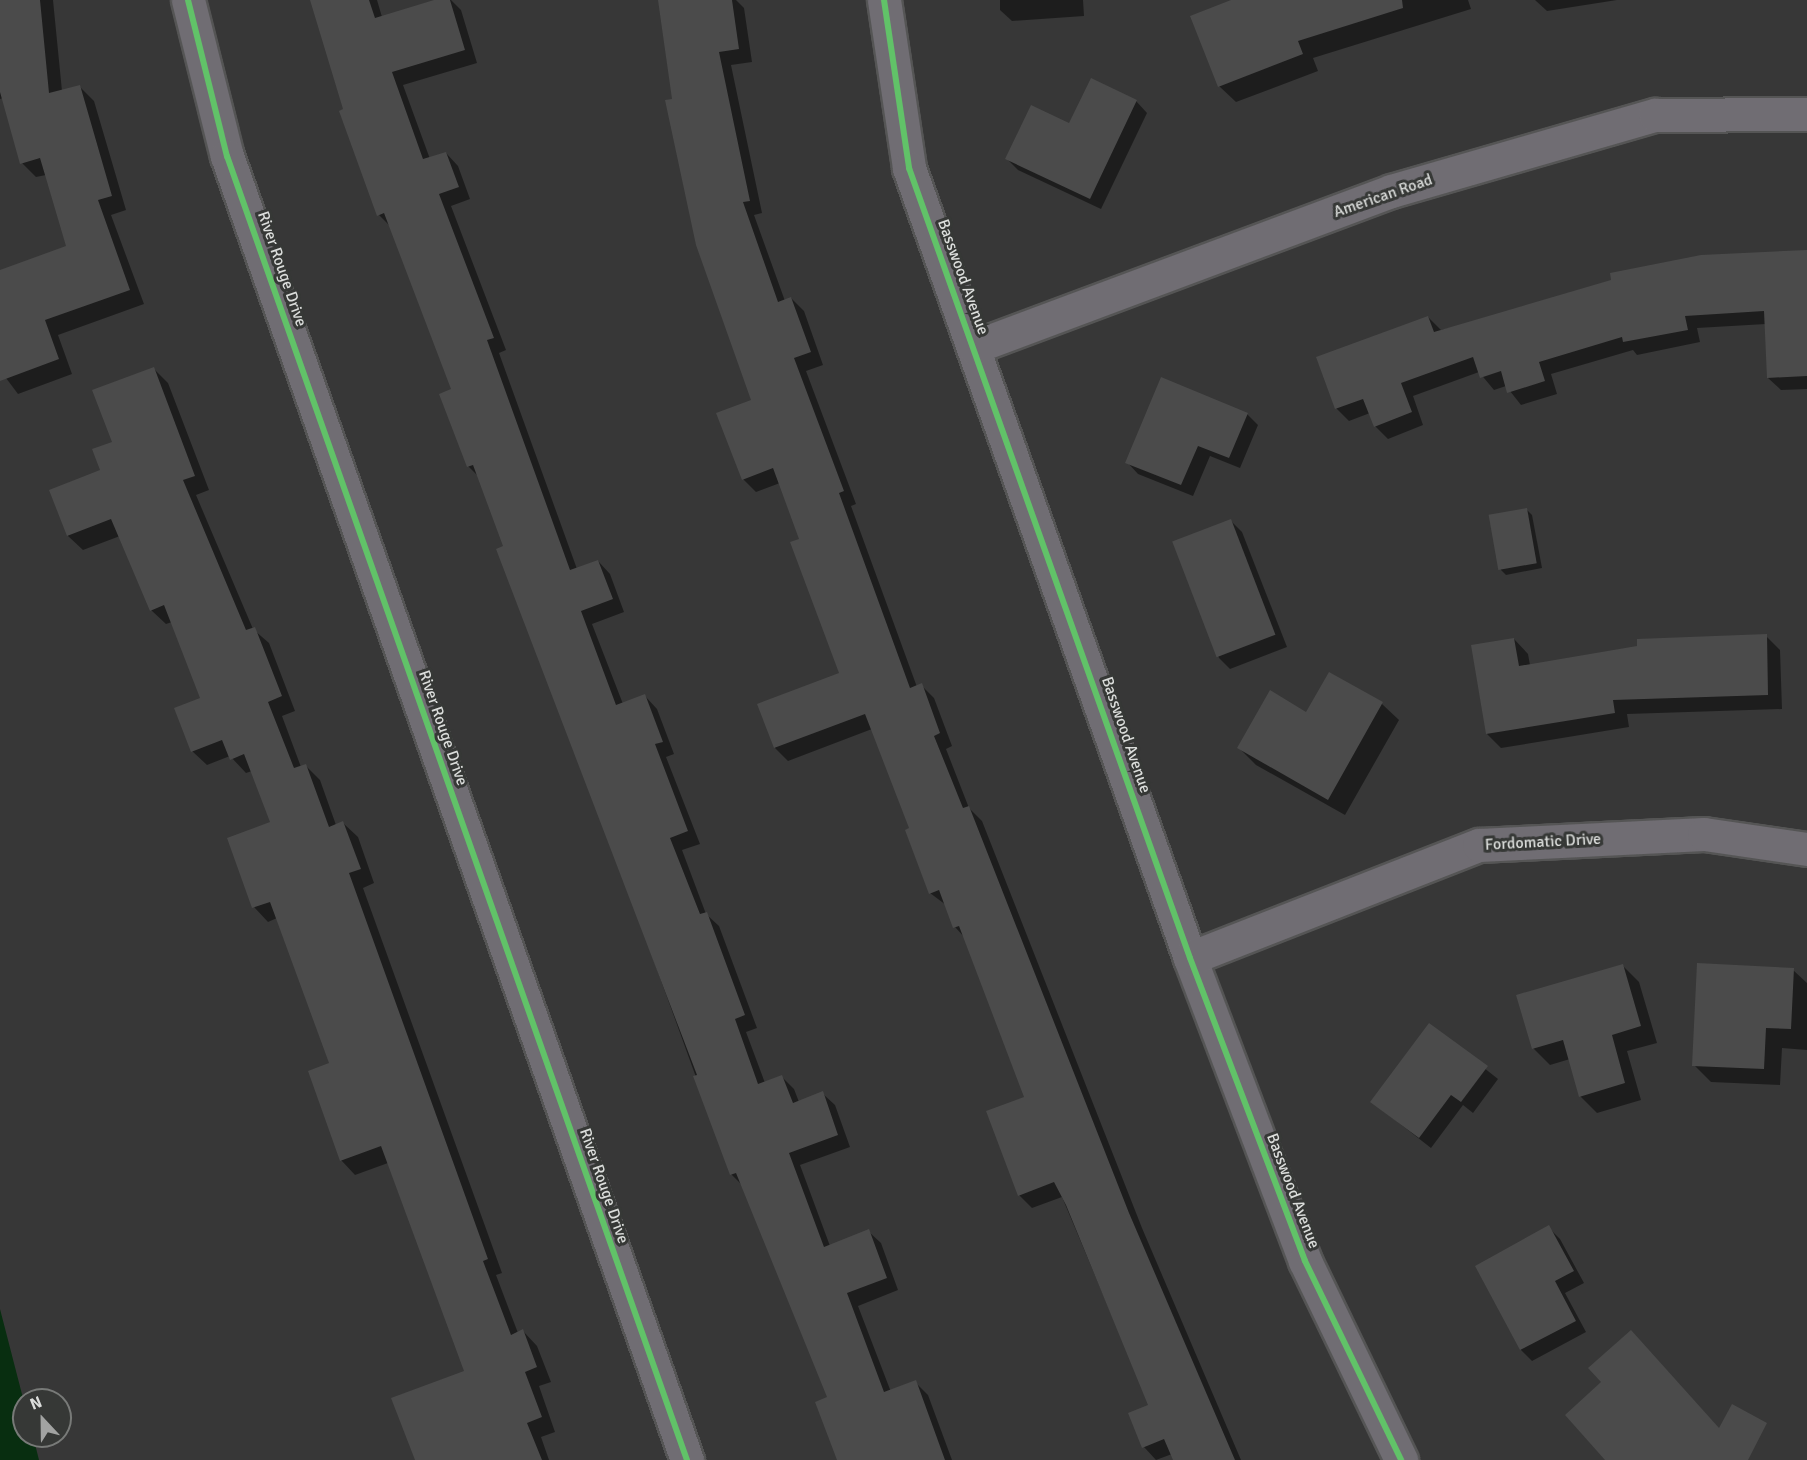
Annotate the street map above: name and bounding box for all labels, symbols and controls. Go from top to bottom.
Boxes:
street label: American Road [1331,170,1435,222]
street label: River Rouge Drive [253,209,311,329]
street label: Basswood Avenue [933,216,993,338]
street label: River Rouge Drive [414,668,472,788]
street label: Basswood Avenue [1097,674,1155,796]
street label: Fordomatic Drive [1484,829,1602,855]
street label: River Rouge Drive [575,1126,633,1246]
street label: Basswood Avenue [1262,1131,1324,1251]
north arrow [12,1388,72,1448]
text: N [27,1392,45,1415]

